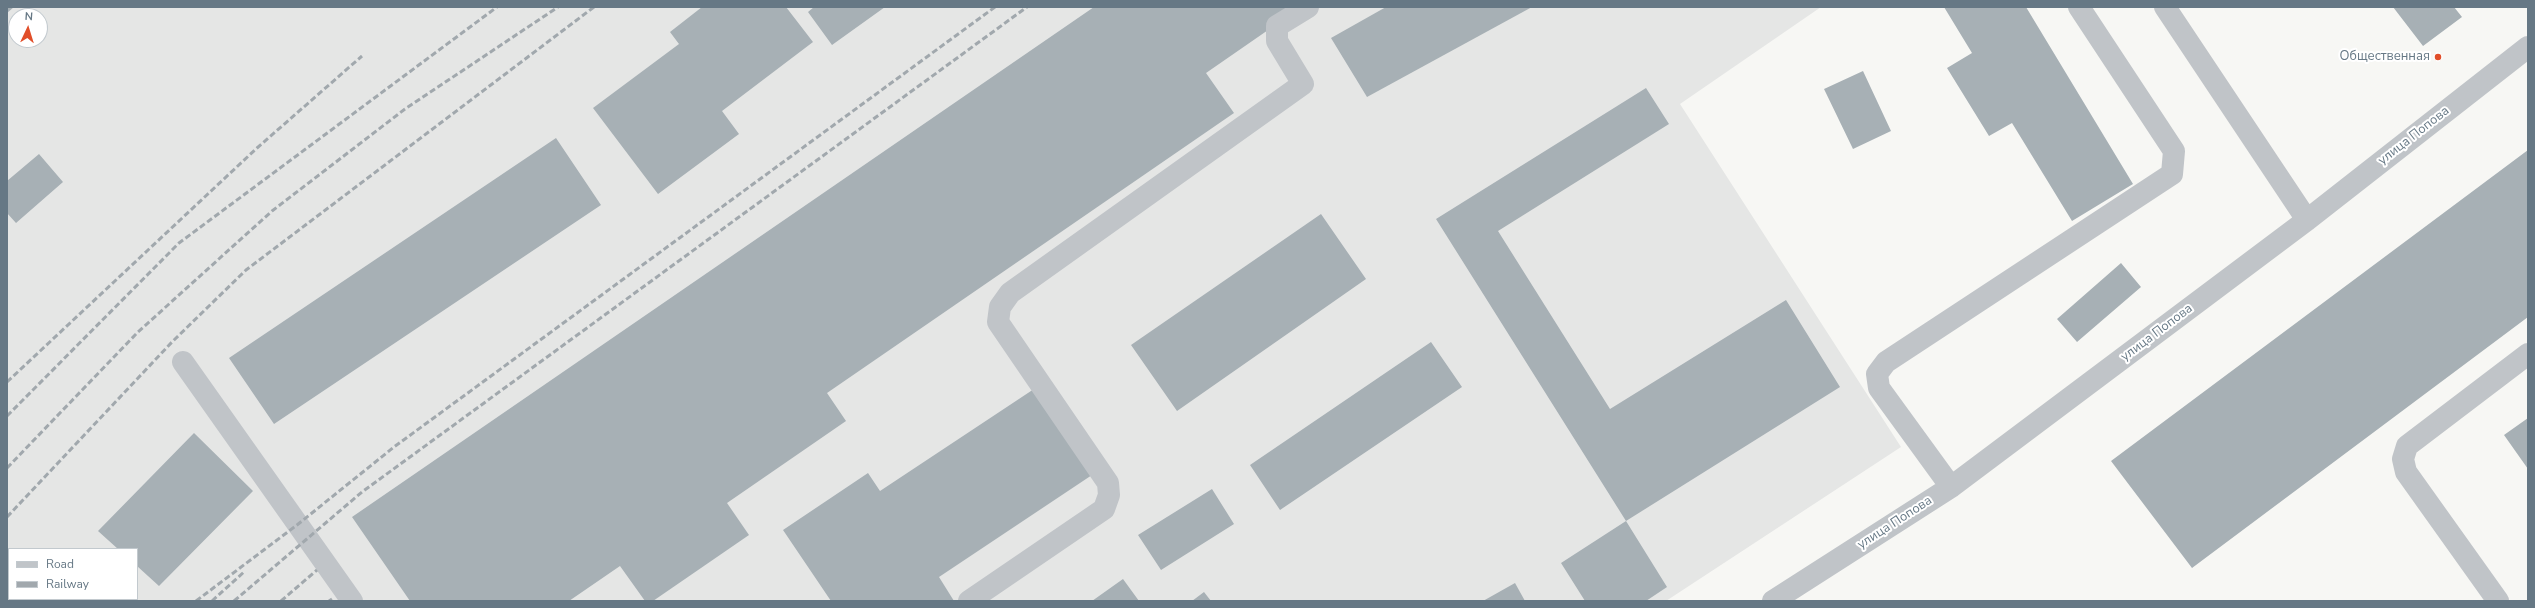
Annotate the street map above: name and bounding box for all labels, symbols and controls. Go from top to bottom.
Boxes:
north arrow [8,8,48,48]
text: N [24,9,33,24]
place label: Общественная [2340,49,2430,65]
marker: Общественная [2433,52,2443,62]
street label: улица Попова [2375,103,2453,169]
street label: улица Попова [2118,301,2196,365]
street label: улица Попова [1855,493,1935,553]
legend [8,548,138,600]
text: Road [46,556,74,572]
text: Railway [46,576,89,592]

